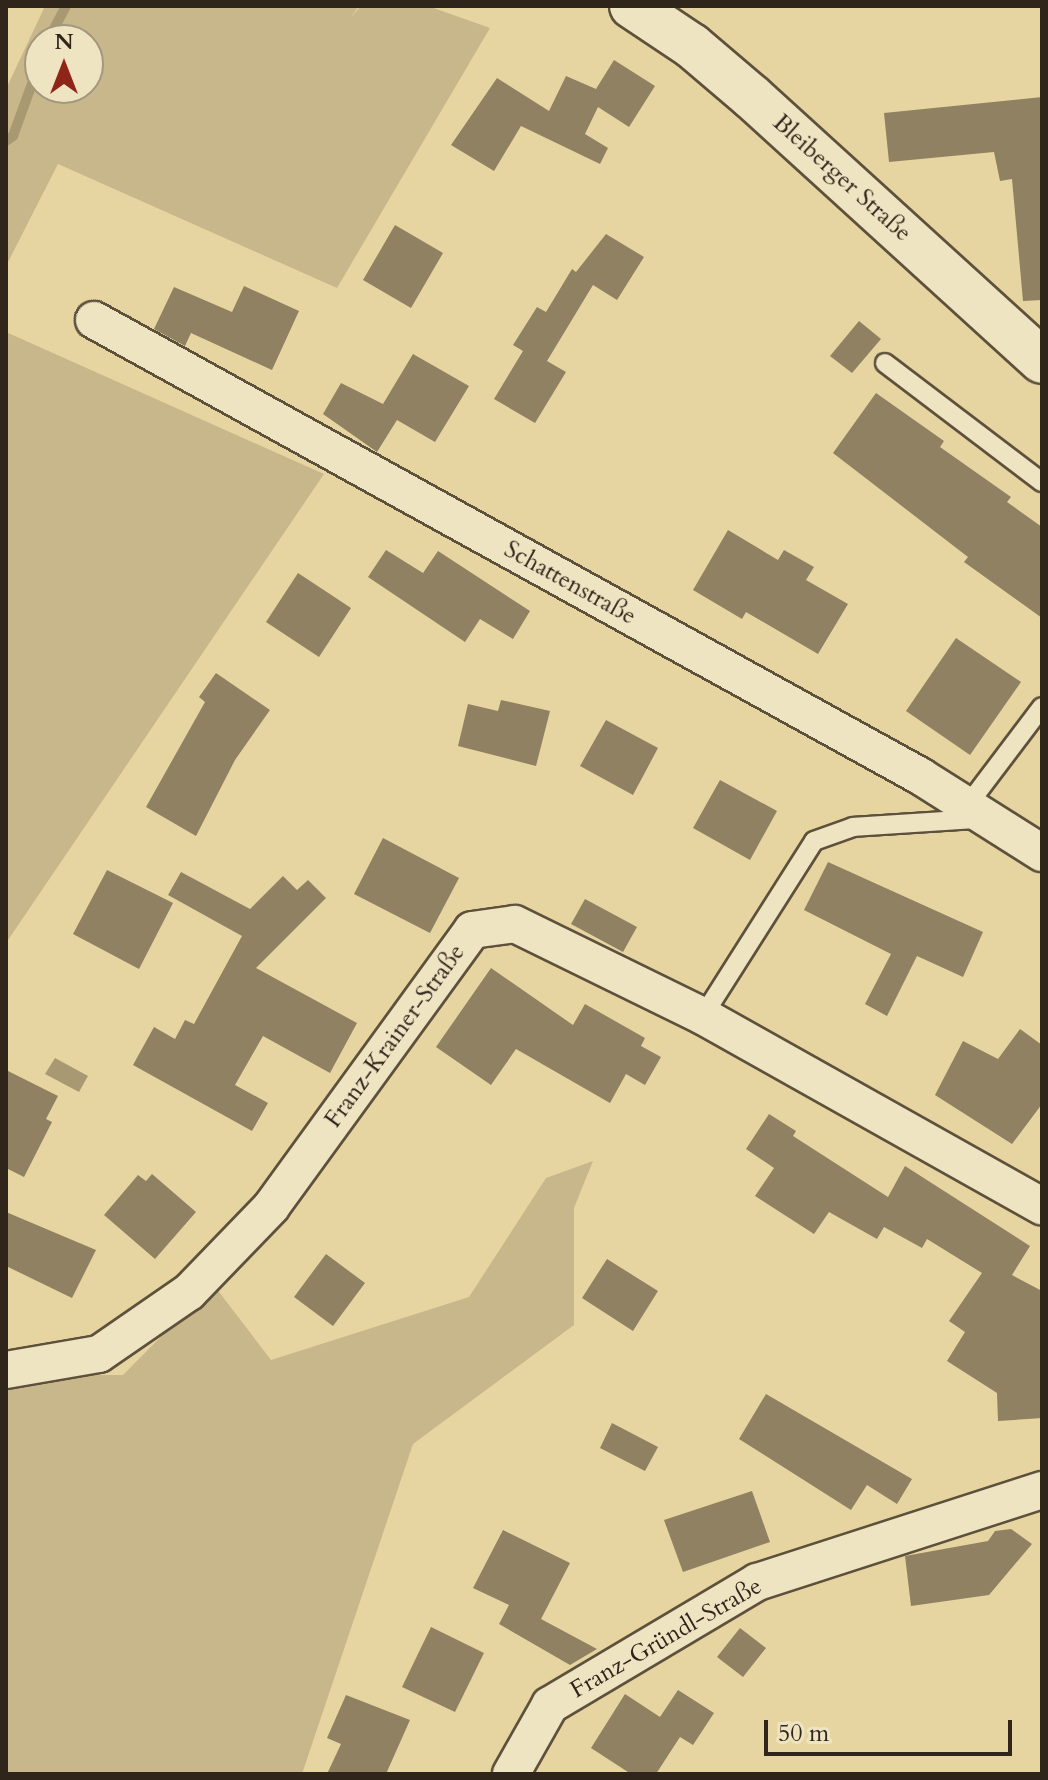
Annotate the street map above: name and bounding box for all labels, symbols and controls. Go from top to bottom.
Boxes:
north arrow [24,24,104,104]
text: N [54,27,74,57]
street label: Bleiberger Straße [767,108,917,248]
street label: Schattenstraße [499,535,641,631]
street label: Franz-Krainer-Straße [319,939,471,1133]
street label: Franz-Gründl-Straße [565,1572,767,1704]
scale bar [768,1704,1016,1754]
text: 50 m [778,1717,829,1750]

